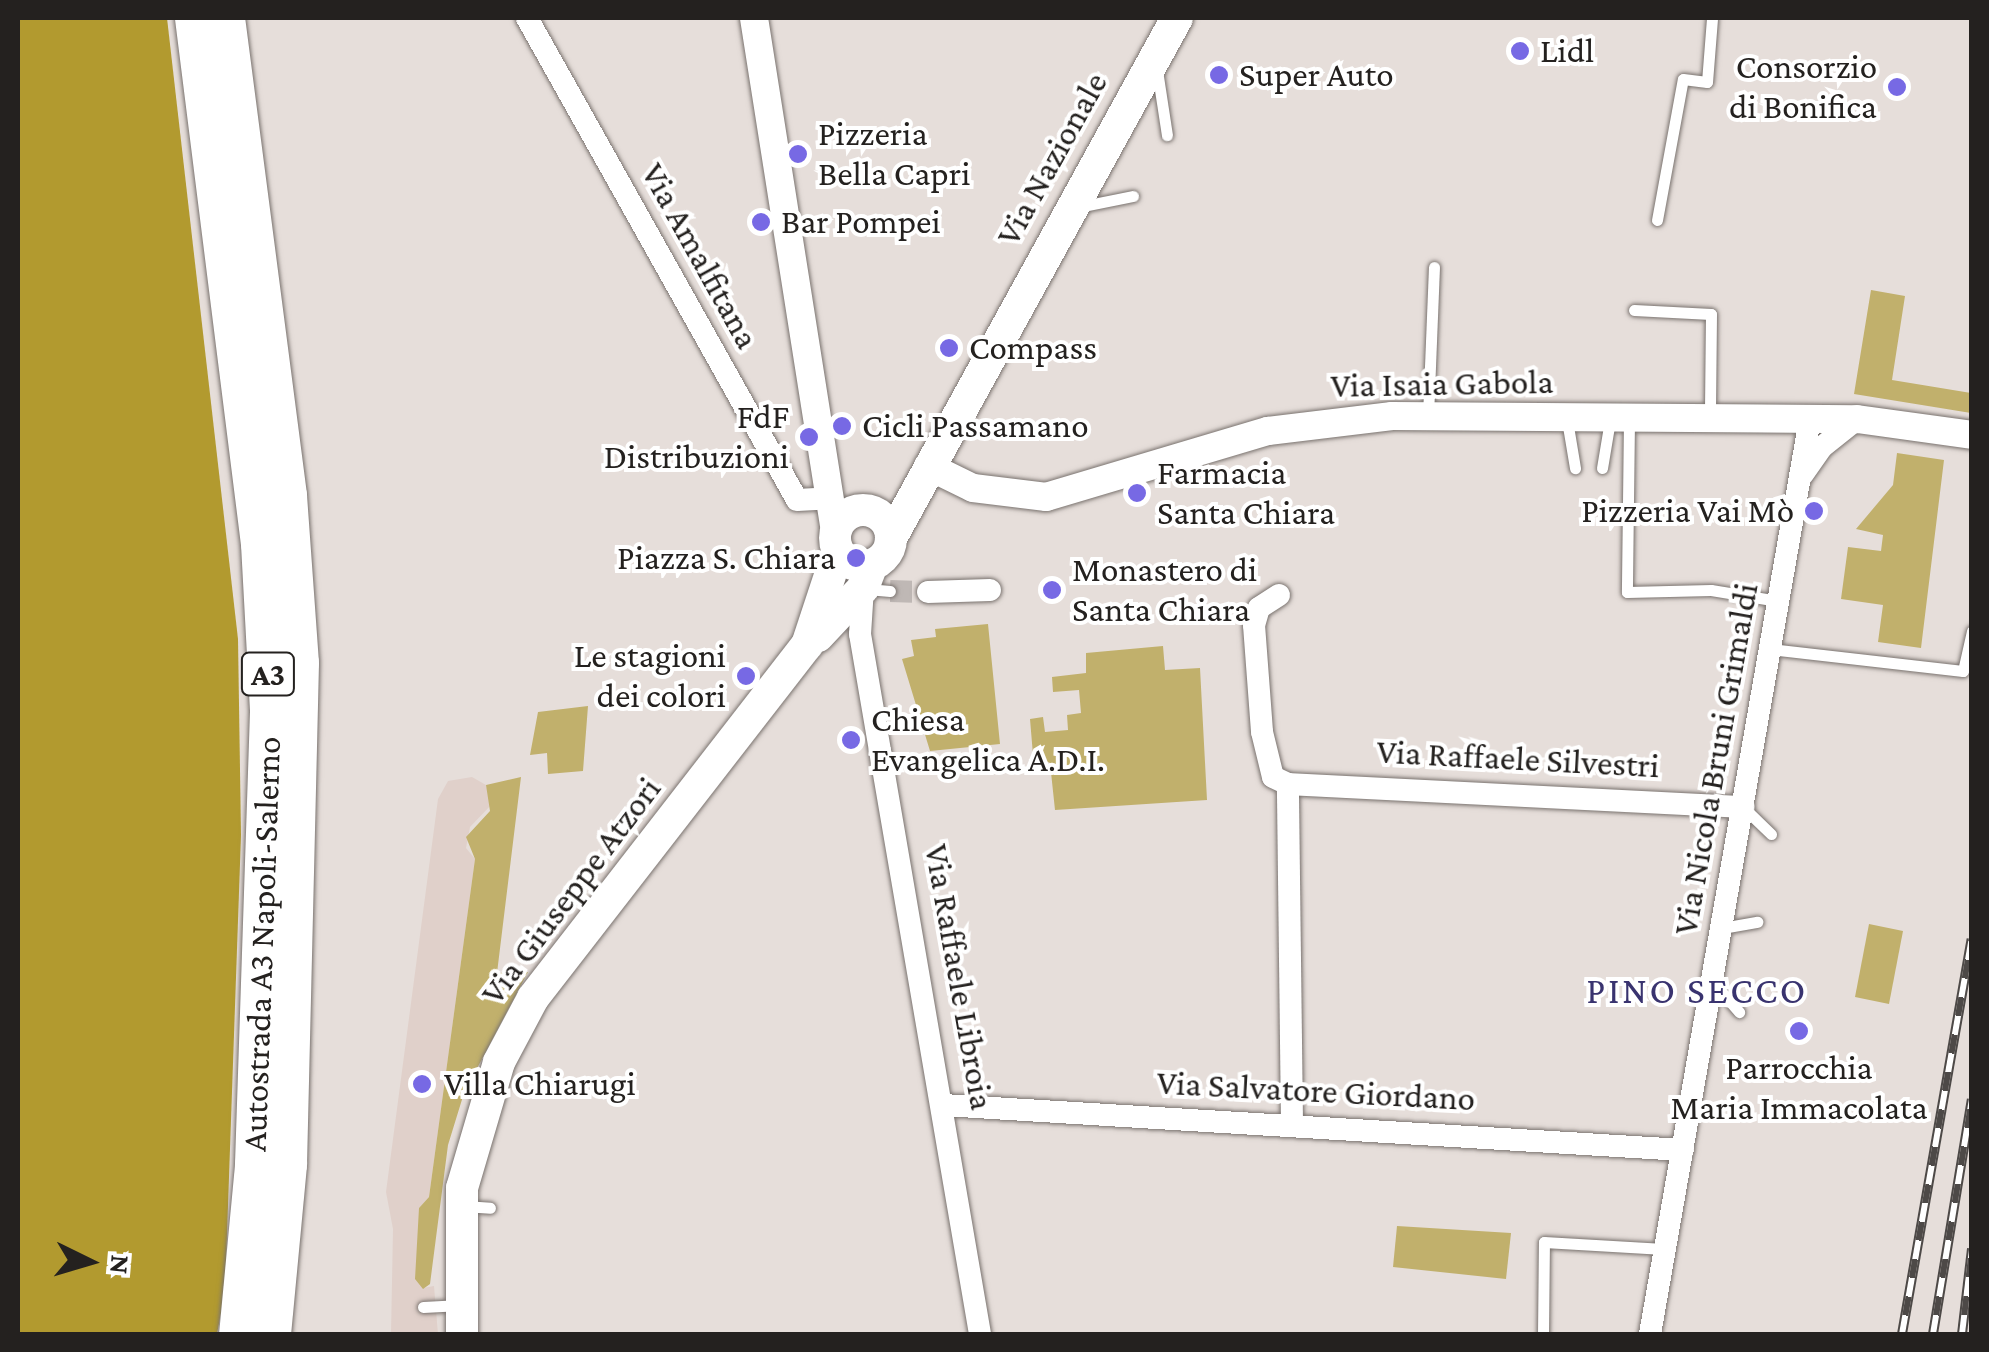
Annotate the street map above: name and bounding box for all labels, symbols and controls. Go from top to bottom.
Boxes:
place label: Lidl [1540,30,1594,72]
marker: Lidl [1509,40,1531,62]
place label: Consorzio di Bonifica [1729,46,1877,128]
place label: Super Auto [1239,54,1393,96]
marker: Super Auto [1208,64,1230,86]
street label: Via Nazionale [987,65,1117,253]
marker: Consorzio di Bonifica [1886,76,1908,98]
place label: Pizzeria Bella Capri [818,113,970,195]
marker: Pizzeria Bella Capri [787,143,809,165]
street label: Via Amalfitana [632,156,768,356]
place label: Bar Pompei [781,201,941,243]
marker: Bar Pompei [750,211,772,233]
place label: Compass [969,327,1097,369]
marker: Compass [938,337,960,359]
street label: Via Isaia Gabola [1330,361,1554,407]
place label: FdF Distribuzioni [604,396,789,478]
place label: Cicli Passamano [862,405,1089,447]
marker: Cicli Passamano [831,415,853,437]
marker: FdF Distribuzioni [798,426,820,448]
place label: Farmacia Santa Chiara [1157,452,1335,534]
marker: Farmacia Santa Chiara [1126,482,1148,504]
place label: Pizzeria Vai Mò [1581,490,1794,532]
marker: Pizzeria Vai Mò [1803,500,1825,522]
place label: Piazza S. Chiara [617,537,836,579]
marker: Piazza S. Chiara [845,547,867,569]
place label: Monastero di Santa Chiara [1072,549,1257,631]
marker: Monastero di Santa Chiara [1041,579,1063,601]
street label: Via Nicola Bruni Grimaldi [1664,580,1768,938]
place label: Le stagioni dei colori [574,635,726,717]
road number: A3 [240,647,296,701]
marker: Le stagioni dei colori [735,665,757,687]
place label: Chiesa Evangelica A.D.I. [871,699,1105,781]
marker: Chiesa Evangelica A.D.I. [840,729,862,751]
street label: Via Raffaele Silvestri [1376,731,1660,787]
street label: Autostrada A3 Napoli-Salerno [234,736,290,1152]
street label: Via Giuseppe Atzori [472,769,670,1013]
street label: Via Raffaele Libroia [915,841,1003,1113]
district label: PINO SECCO [1586,968,1808,1014]
marker: Parrocchia Maria Immacolata [1788,1020,1810,1042]
place label: Parrocchia Maria Immacolata [1670,1047,1928,1129]
street label: Via Salvatore Giordano [1156,1062,1476,1120]
place label: Villa Chiarugi [444,1063,636,1105]
marker: Villa Chiarugi [409,1071,435,1097]
north arrow [40,1212,140,1312]
text: N [104,1254,137,1276]

